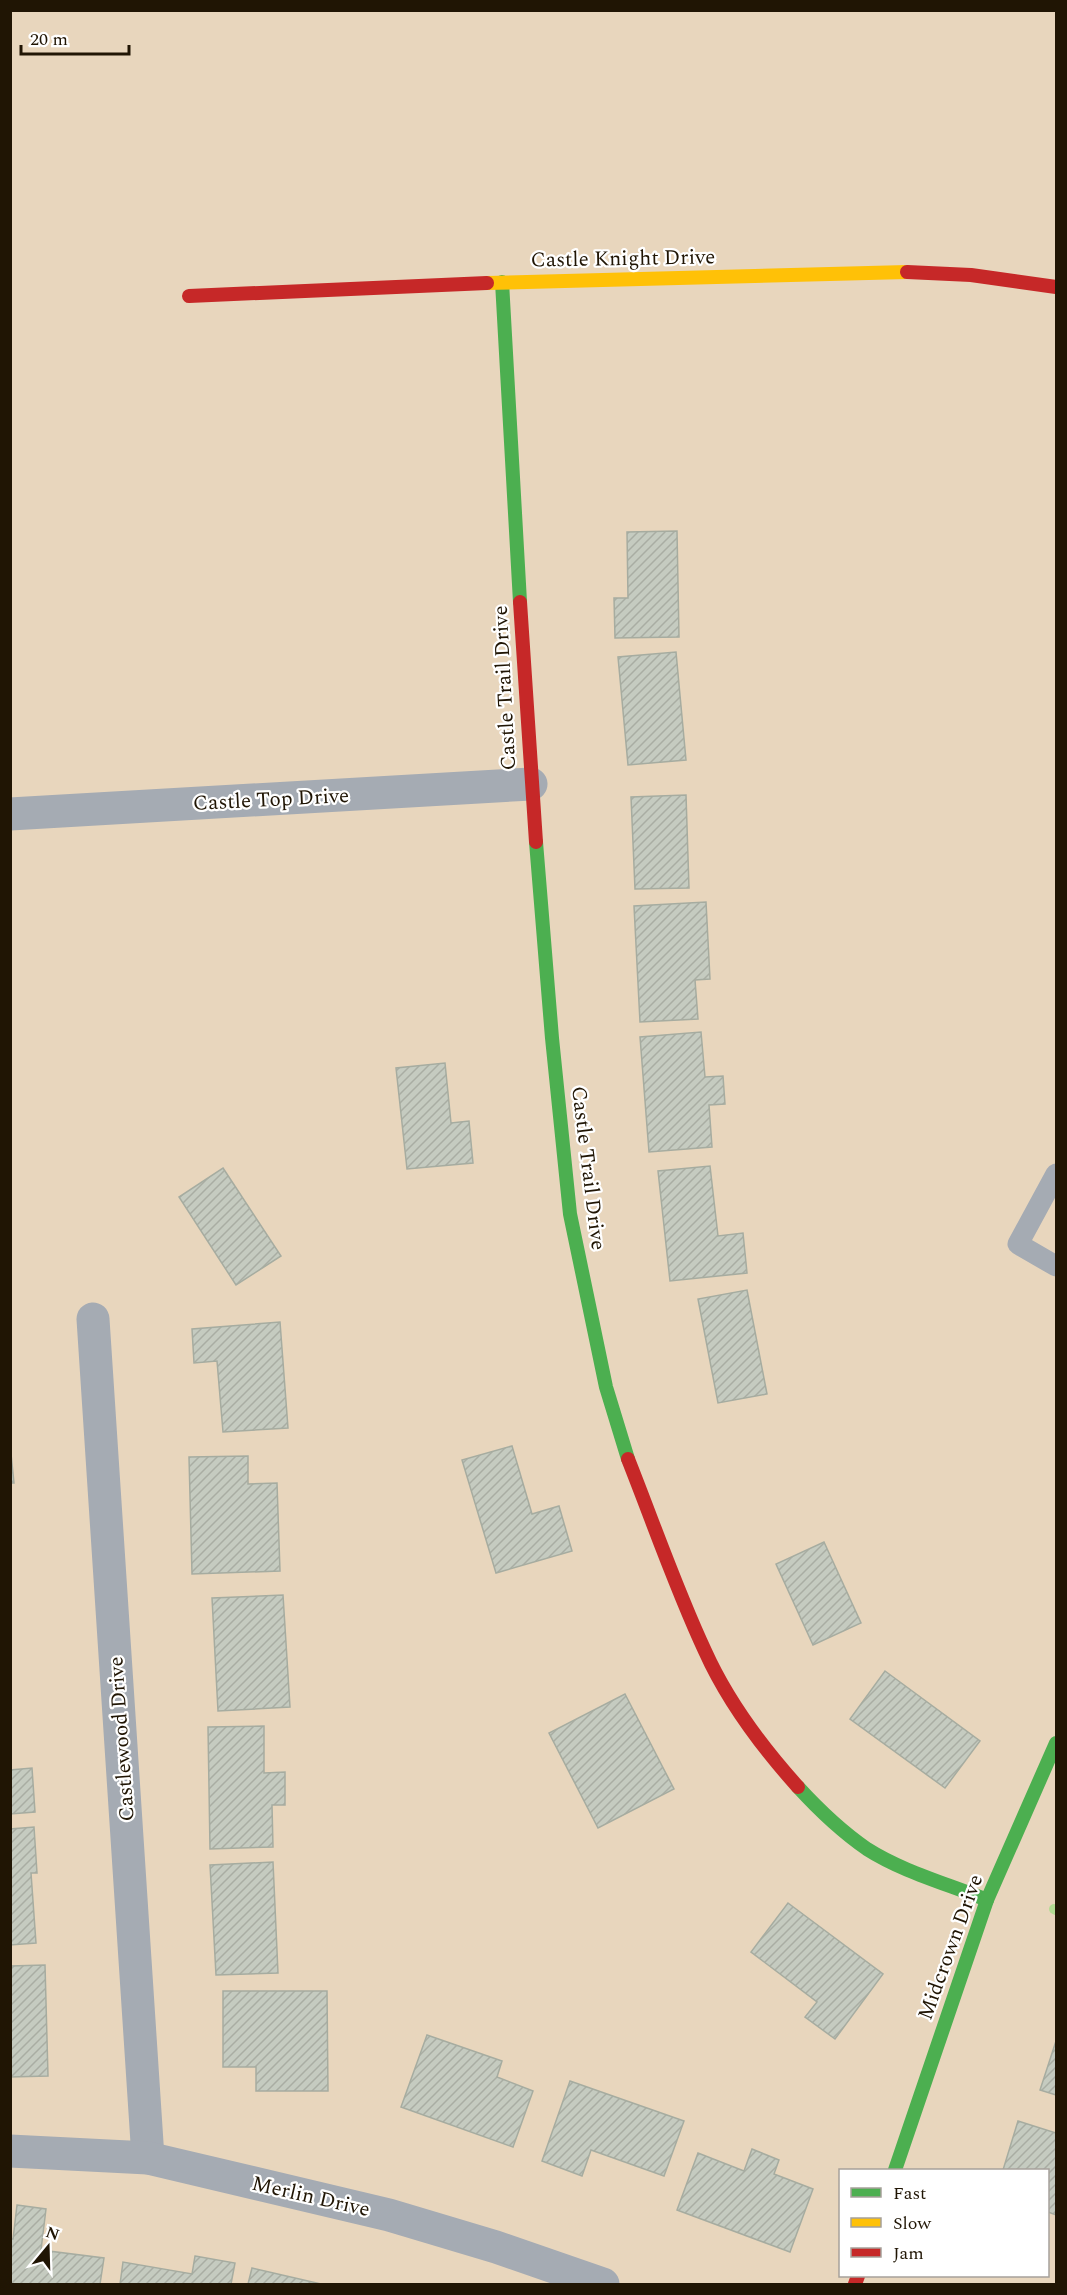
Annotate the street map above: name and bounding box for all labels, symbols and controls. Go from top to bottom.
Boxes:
scale bar [21,18,129,56]
text: 20 m [30,26,68,53]
street label: Castle Knight Drive [530,241,716,277]
street label: Castle Trail Drive [485,605,525,771]
street label: Castle Top Drive [192,780,350,820]
street label: Castle Trail Drive [562,1084,614,1252]
street label: Castlewood Drive [100,1655,144,1822]
street label: Midcrown Drive [910,1870,992,2025]
street label: Merlin Drive [249,2168,373,2226]
legend [839,2169,1049,2277]
text: Fast [893,2180,926,2207]
text: Slow [893,2210,932,2237]
north arrow [18,2217,78,2277]
text: N [42,2220,63,2247]
text: Jam [893,2240,924,2267]

